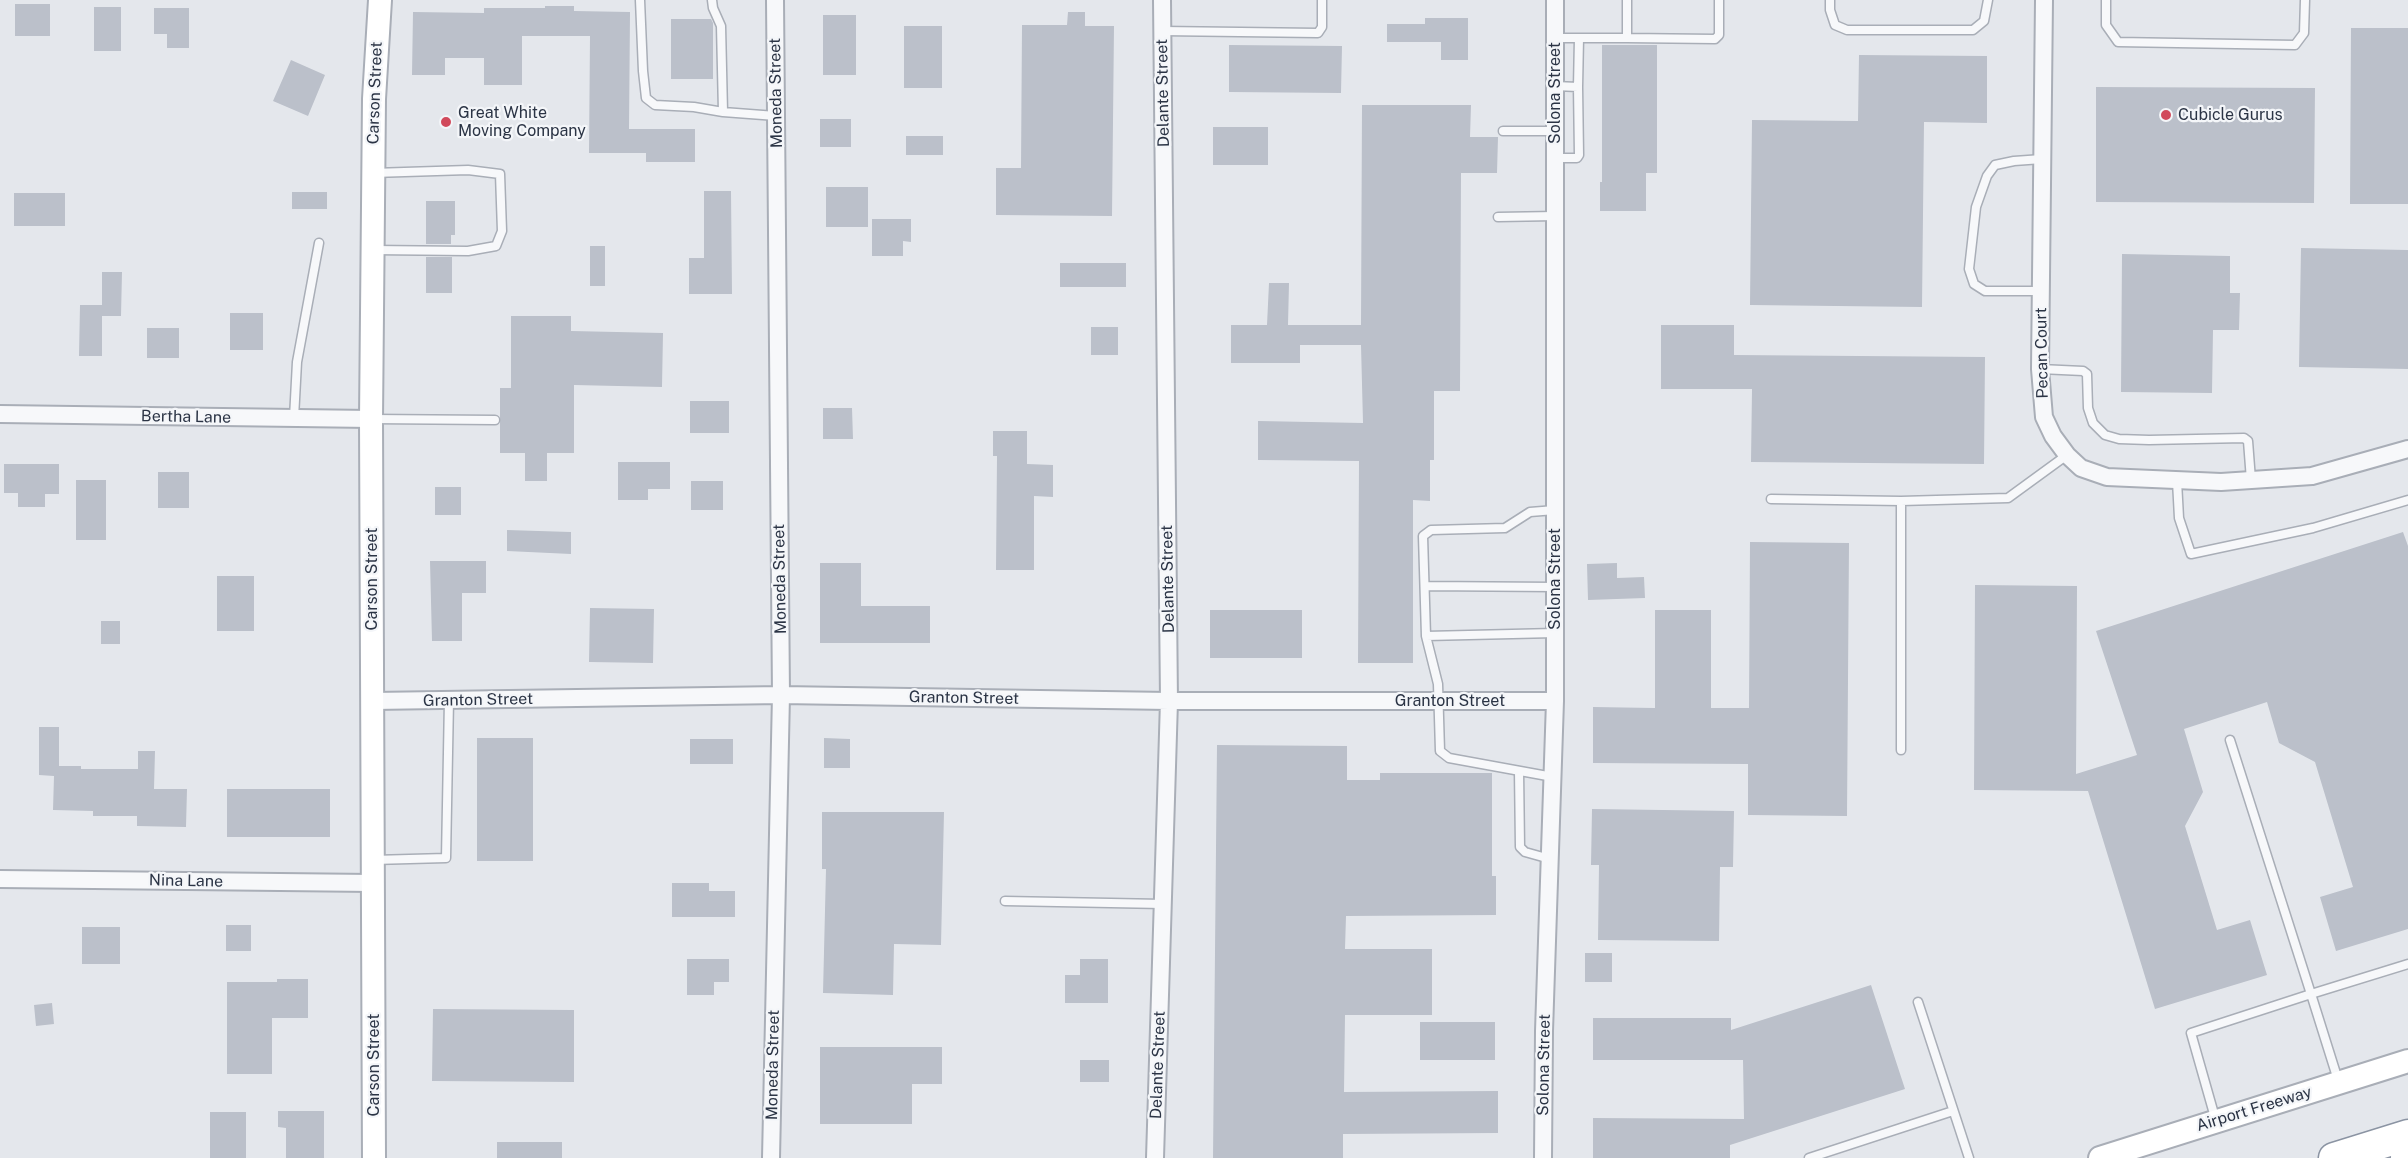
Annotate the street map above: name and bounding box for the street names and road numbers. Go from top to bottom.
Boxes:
street label: Moneda Street [765,38,787,148]
street label: Delante Street [1152,39,1174,147]
street label: Carson Street [364,41,386,145]
street label: Solona Street [1545,42,1565,144]
street label: Pecan Court [2032,307,2052,399]
street label: Bertha Lane [141,407,231,427]
street label: Moneda Street [769,524,791,634]
street label: Delante Street [1157,525,1179,633]
street label: Carson Street [362,528,382,630]
street label: Solona Street [1545,528,1565,630]
street label: Granton Street [909,687,1019,709]
street label: Granton Street [423,689,533,711]
street label: Granton Street [1395,691,1505,711]
street label: Nina Lane [149,871,223,891]
street label: Moneda Street [762,1010,784,1120]
street label: Delante Street [1147,1011,1169,1119]
street label: Carson Street [364,1014,384,1116]
street label: Solona Street [1534,1014,1554,1116]
street label: Airport Freeway [2194,1082,2314,1136]

